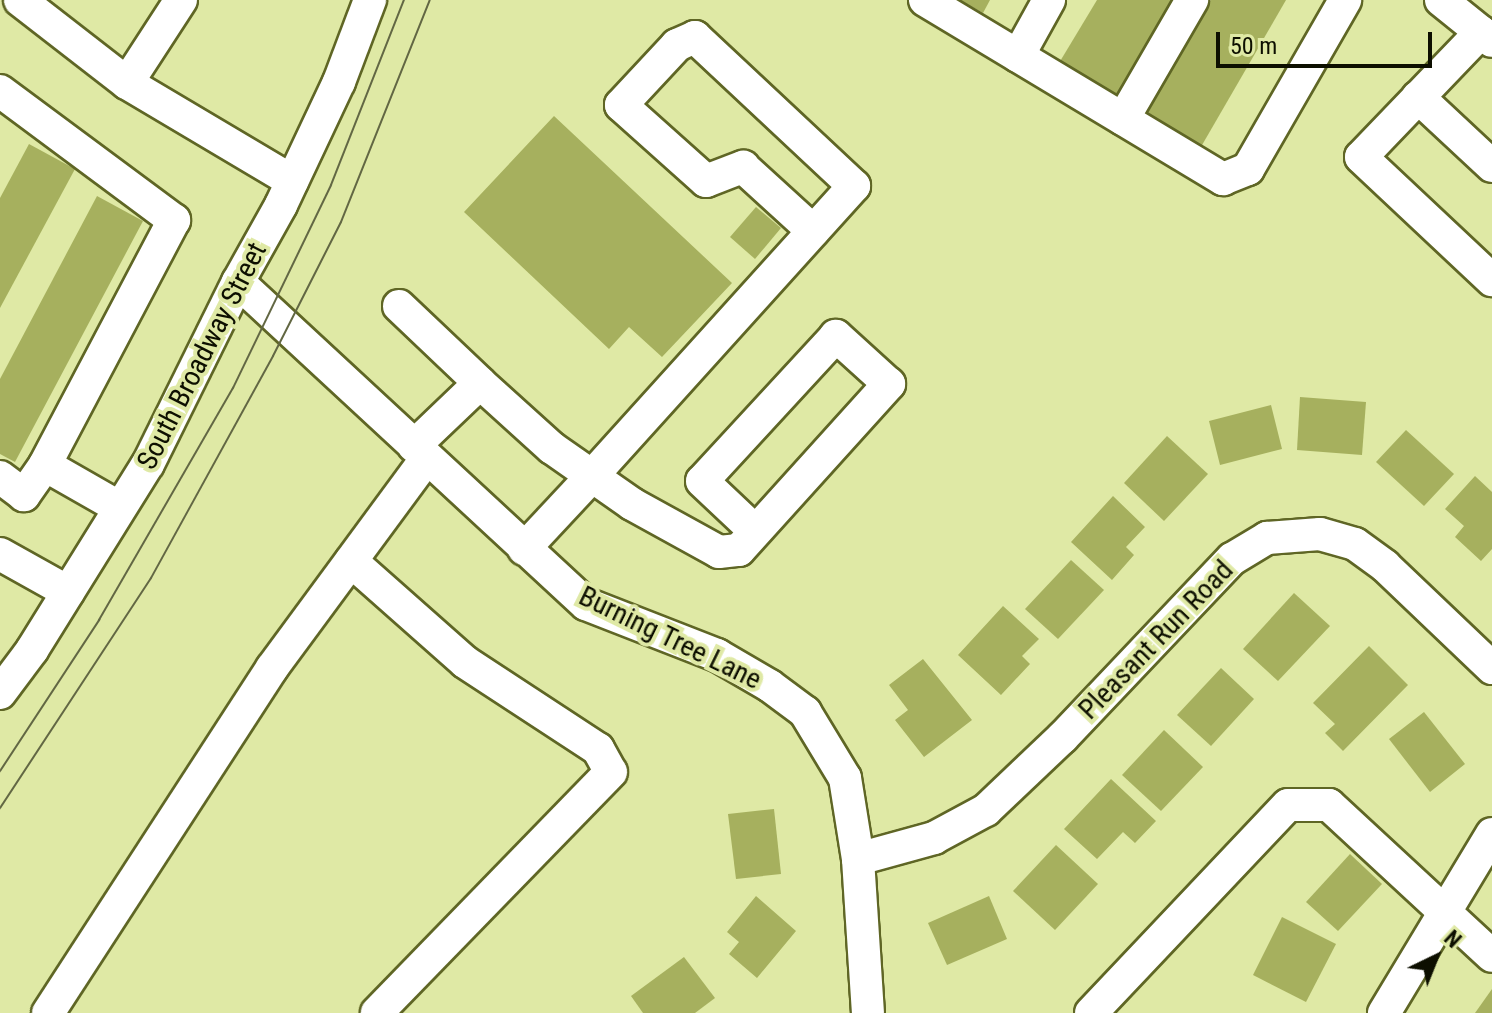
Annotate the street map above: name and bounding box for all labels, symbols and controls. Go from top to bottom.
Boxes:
scale bar [1220,16,1436,66]
text: 50 m [1230,32,1277,60]
street label: South Broadway Street [130,237,274,475]
street label: Pleasant Run Road [1072,554,1240,726]
street label: Burning Tree Lane [573,579,767,697]
north arrow [1396,917,1476,997]
text: N [1439,925,1466,953]

